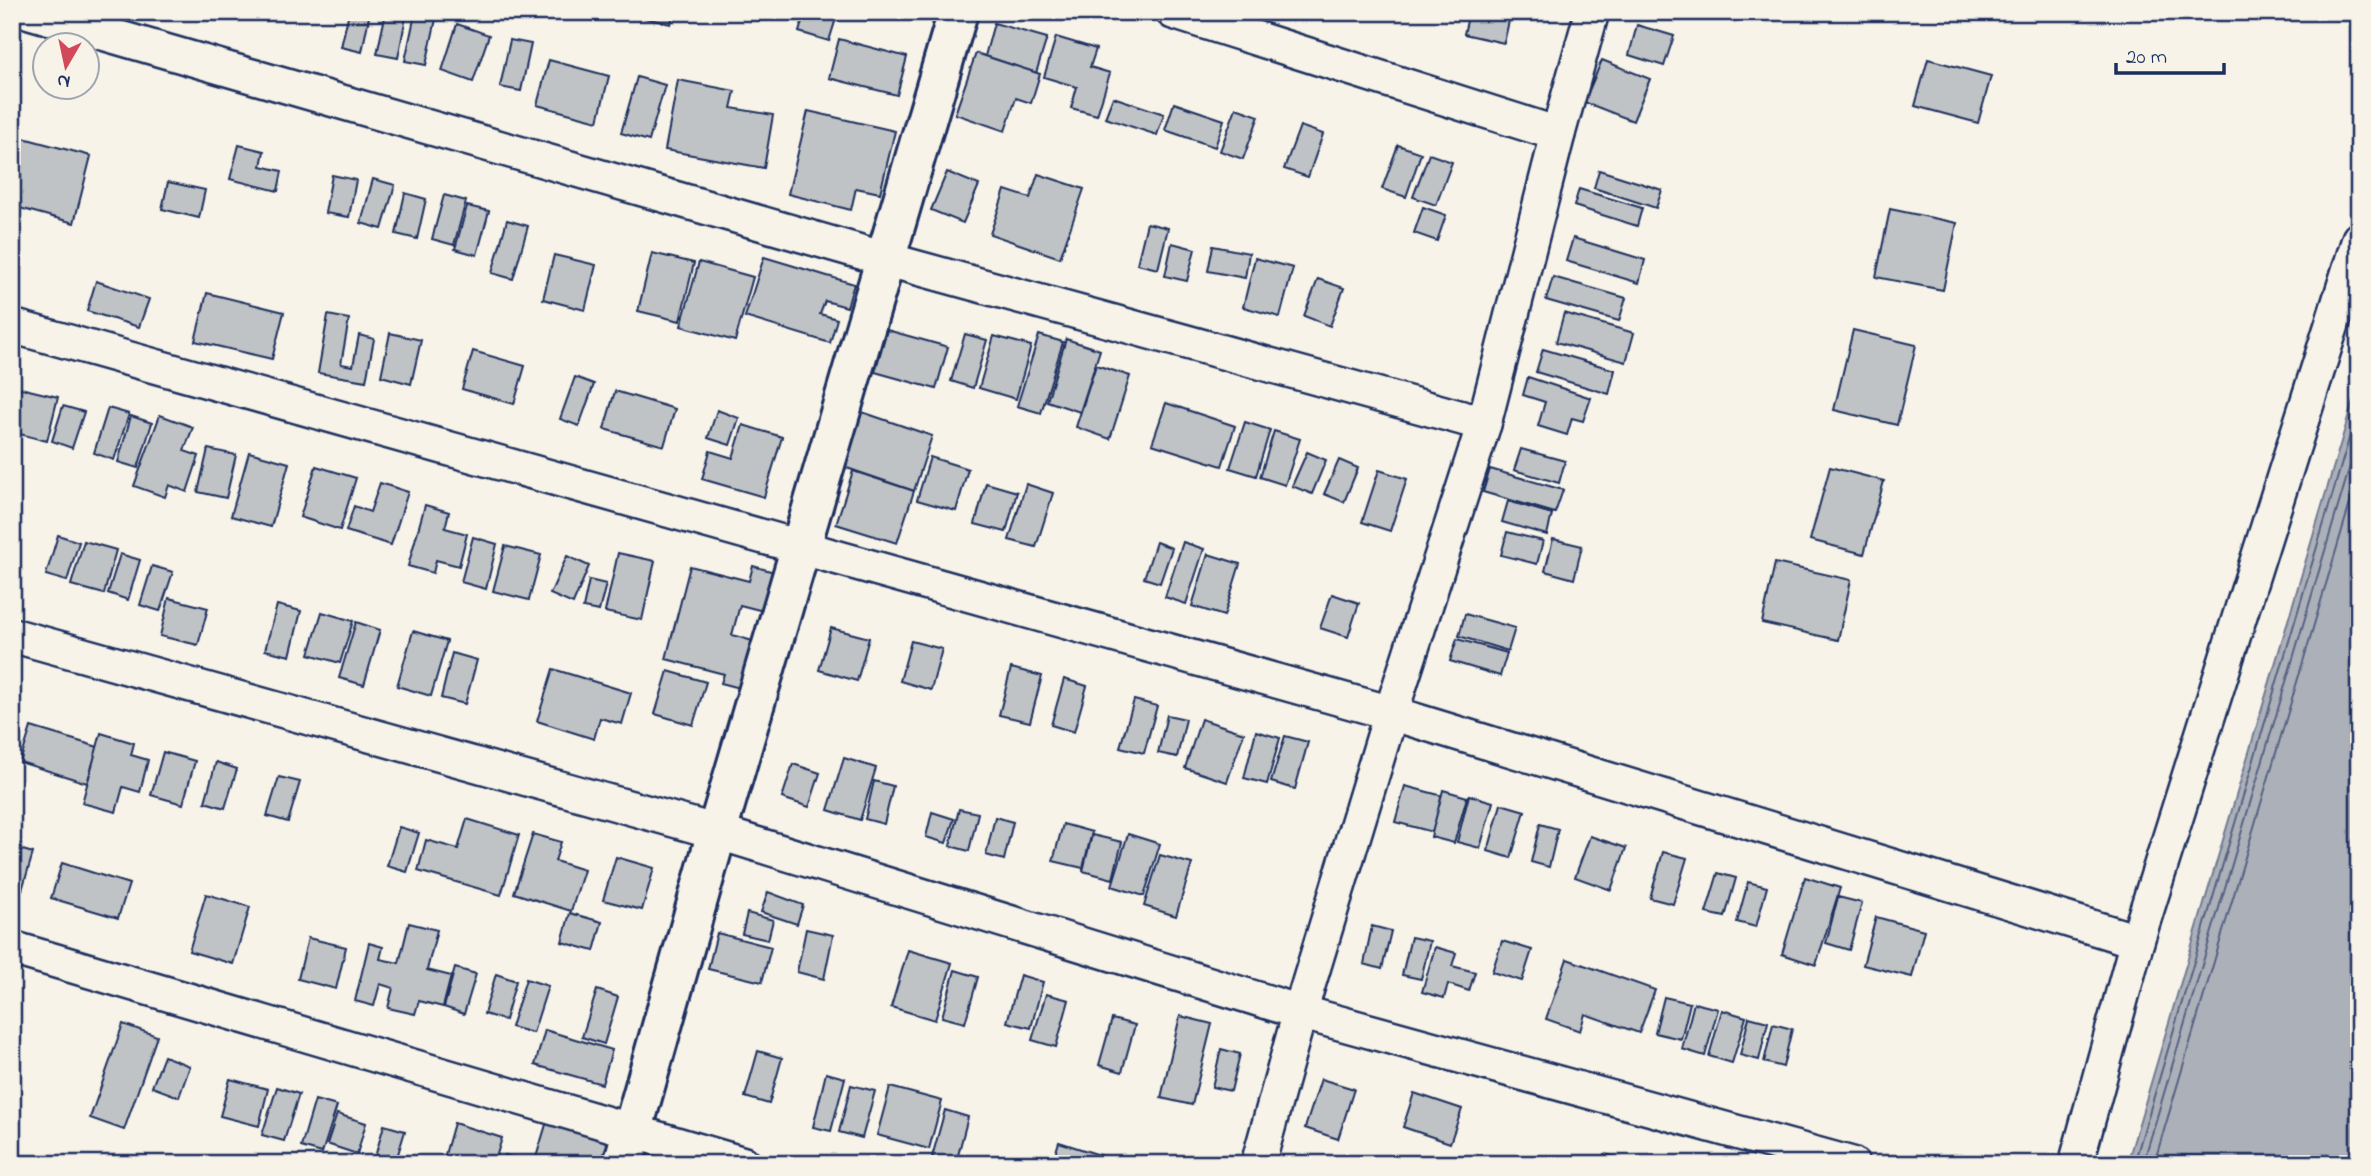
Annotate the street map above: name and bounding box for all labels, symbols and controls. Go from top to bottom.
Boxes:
north arrow [32,32,102,102]
scale bar [2116,32,2224,76]
text: 20 m [2126,43,2167,73]
text: N [55,66,72,95]

